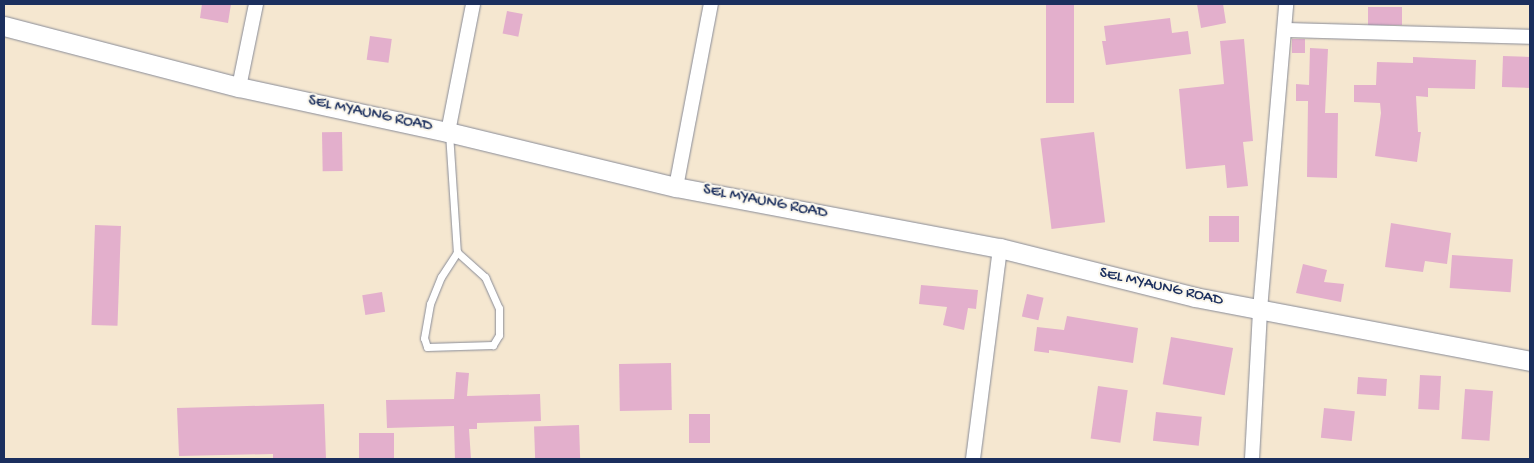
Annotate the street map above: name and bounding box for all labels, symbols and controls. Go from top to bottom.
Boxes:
street label: SEL MYAUNG ROAD [306,92,434,138]
street label: SEL MYAUNG ROAD [701,182,829,224]
street label: SEL MYAUNG ROAD [1097,264,1225,312]

